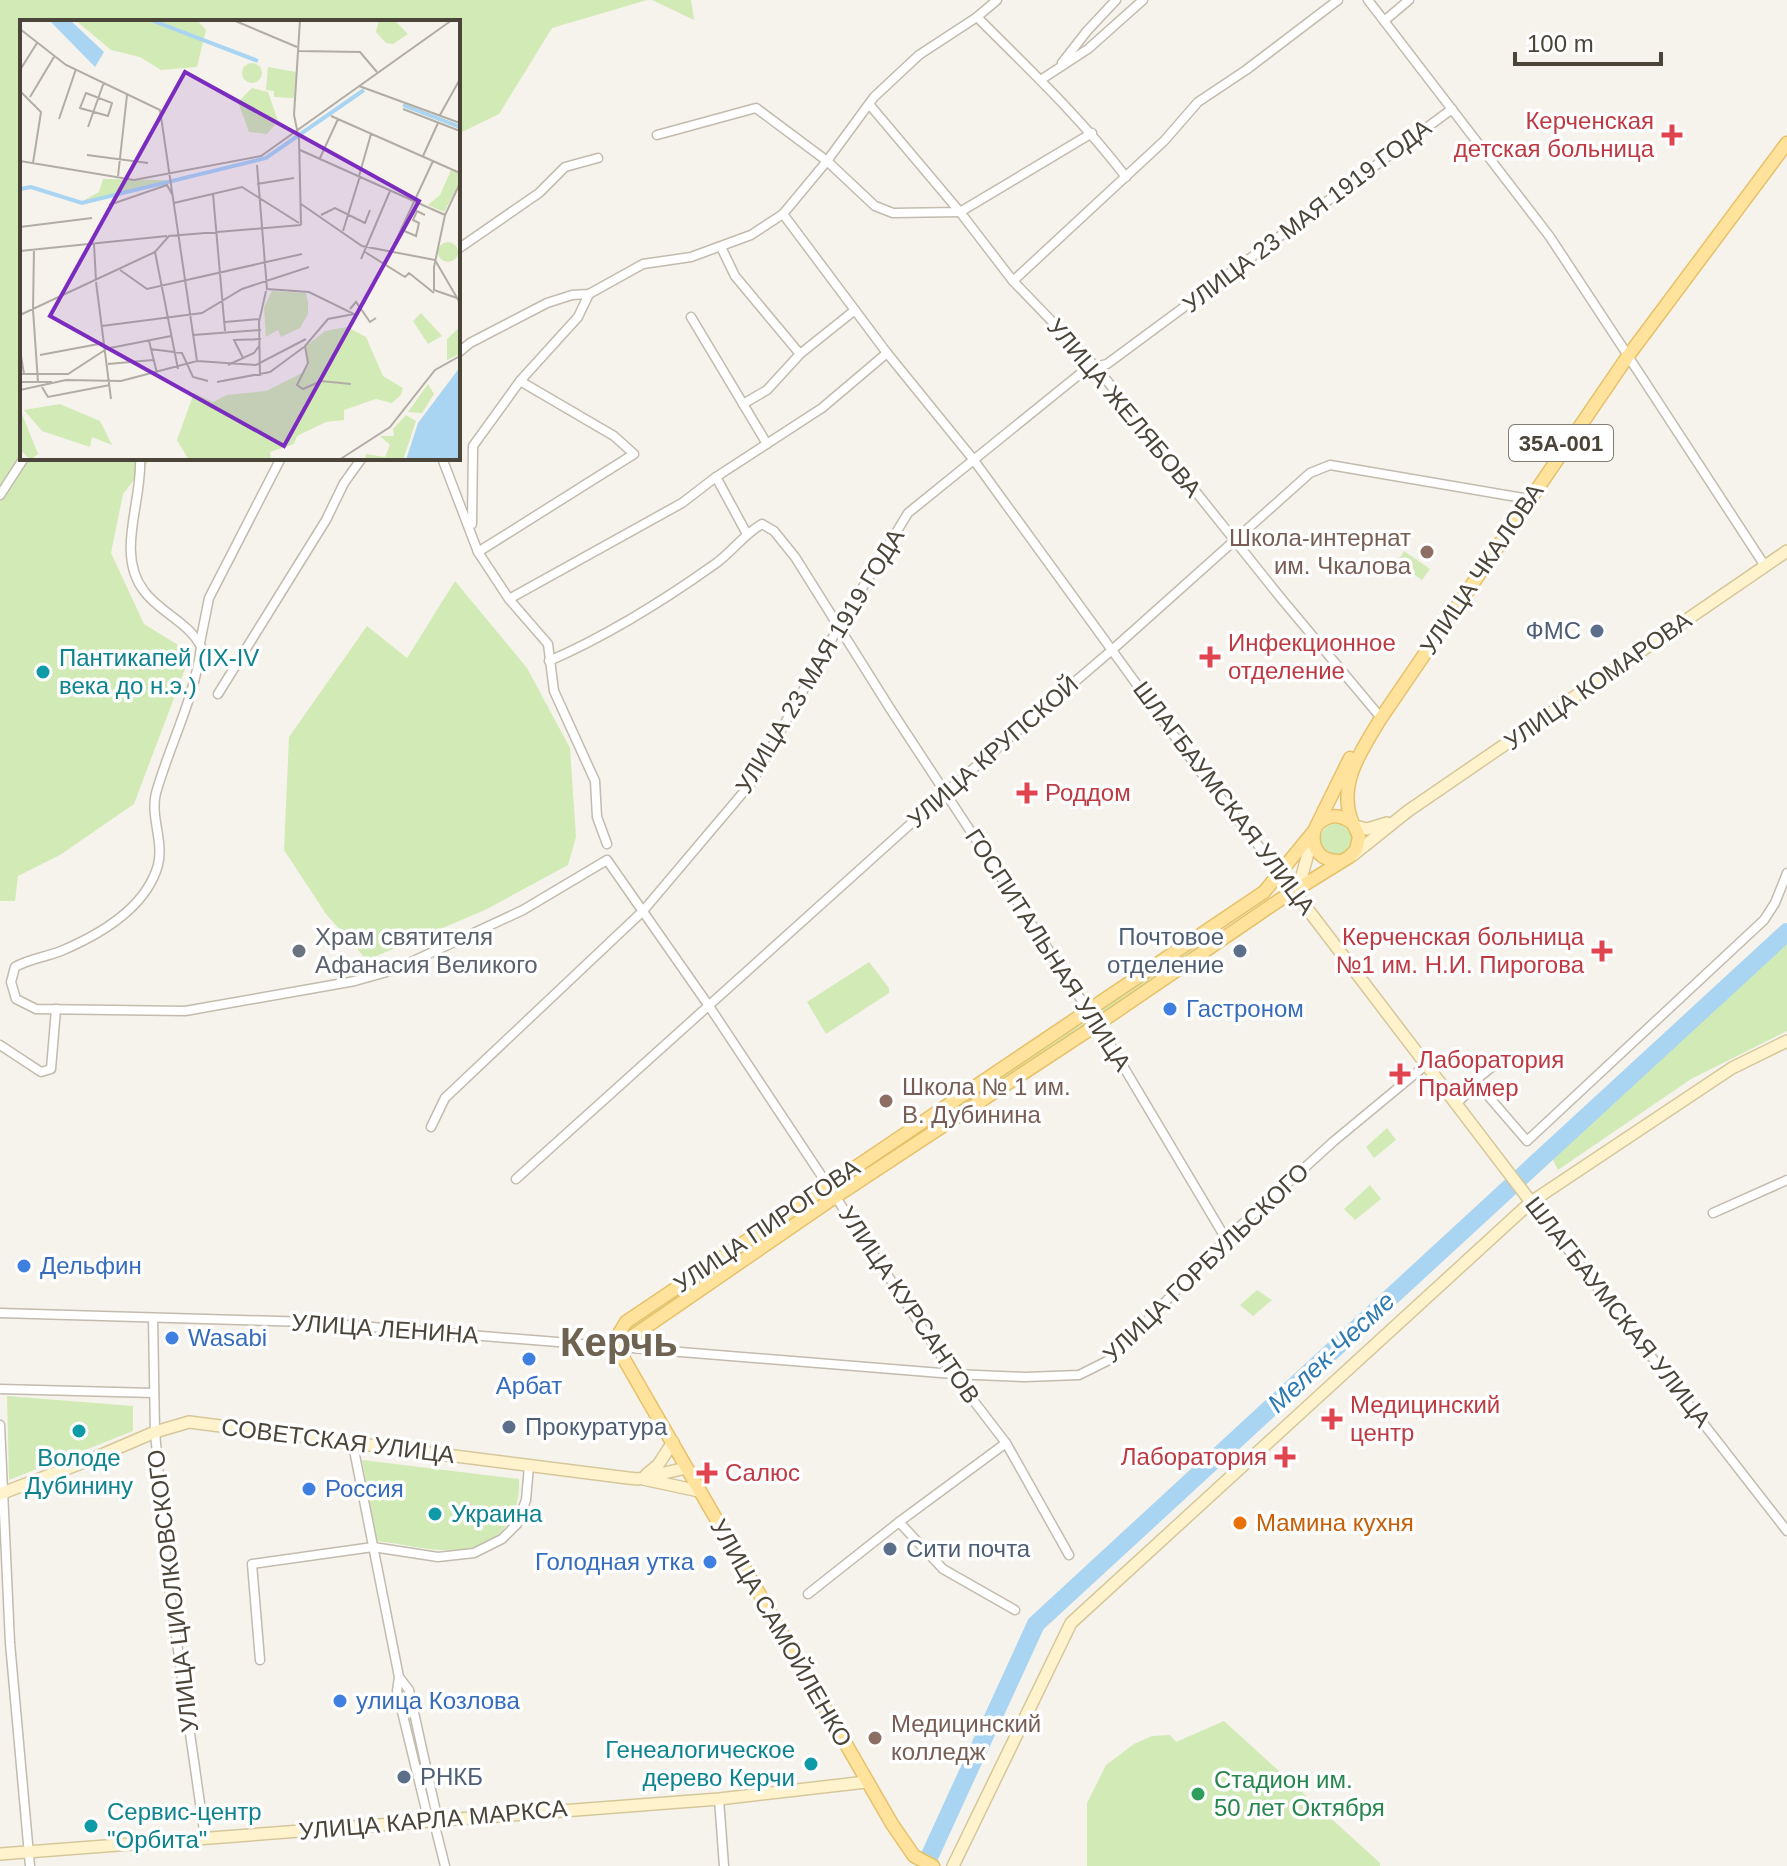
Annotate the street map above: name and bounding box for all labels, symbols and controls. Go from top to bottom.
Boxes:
scale bar [1515,16,1661,66]
inset map [20,20,460,460]
text: 100 m [1527,30,1594,57]
place label: Керченская детская больница [1454,107,1655,162]
street label: УЛИЦА 23 МАЯ 1919 ГОДА [1177,114,1436,318]
marker: Керченская детская больница [1661,124,1683,146]
street label: УЛИЦА ЖЕЛЯБОВА [1042,313,1207,502]
road number: 35А-001 [1509,425,1613,461]
street label: УЛИЦА ЧКАЛОВА [1414,478,1549,659]
street label: УЛИЦА 23 МАЯ 1919 ГОДА [730,524,909,798]
place label: Школа-интернат им. Чкалова [1229,524,1412,579]
marker: Школа-интернат им. Чкалова [1418,543,1436,561]
street label: УЛИЦА КОМАРОВА [1499,606,1696,755]
place label: ФМС [1525,617,1581,644]
marker: ФМС [1588,622,1606,640]
place label: Инфекционное отделение [1228,629,1396,684]
place label: Пантикапей (IX-IV века до н.э.) [59,644,259,699]
marker: Инфекционное отделение [1199,646,1221,668]
marker: Пантикапей (IX-IV века до н.э.) [34,663,52,681]
street label: УЛИЦА КРУПСКОЙ [902,670,1083,833]
street label: ШЛАГБАУМСКАЯ УЛИЦА [1128,676,1321,920]
place label: Роддом [1045,779,1131,806]
marker: Роддом [1016,782,1038,804]
street label: ГОСПИТАЛЬНАЯ УЛИЦА [960,824,1137,1076]
place label: Храм святителя Афанасия Великого [315,923,538,978]
place label: Почтовое отделение [1107,923,1224,978]
place label: Керченская больница №1 им. Н.И. Пирогова [1336,923,1585,978]
marker: Керченская больница №1 им. Н.И. Пирогова [1591,940,1613,962]
marker: Храм святителя Афанасия Великого [290,942,308,960]
marker: Почтовое отделение [1231,942,1249,960]
place label: Гастроном [1186,995,1304,1022]
marker: Гастроном [1161,1000,1179,1018]
place label: Лаборатория Праймер [1418,1046,1564,1101]
marker: Лаборатория Праймер [1389,1063,1411,1085]
place label: Школа № 1 им. В. Дубинина [902,1073,1071,1128]
marker: Школа № 1 им. В. Дубинина [877,1092,895,1110]
street label: УЛИЦА ПИРОГОВА [669,1153,865,1298]
street label: УЛИЦА ГОРБУЛЬСКОГО [1097,1157,1314,1368]
street label: ШЛАГБАУМСКАЯ УЛИЦА [1520,1191,1717,1432]
street label: УЛИЦА КУРСАНТОВ [833,1201,985,1408]
place label: Дельфин [40,1252,142,1279]
marker: Дельфин [15,1257,33,1275]
water label: Мелек-Чесме [1261,1286,1401,1418]
street label: УЛИЦА ЛЕНИНА [291,1308,480,1349]
district label: Керчь [560,1320,678,1364]
place label: Wasabi [188,1324,267,1351]
marker: Wasabi [163,1329,181,1347]
marker: Арбат [520,1350,538,1368]
place label: Арбат [496,1372,562,1399]
place label: Медицинский центр [1350,1391,1500,1446]
marker: Медицинский центр [1321,1408,1343,1430]
street label: СОВЕТСКАЯ УЛИЦА [220,1413,456,1468]
place label: Прокуратура [525,1413,668,1440]
marker: Прокуратура [500,1418,518,1436]
marker: Володе Дубинину [70,1422,88,1440]
place label: Лаборатория [1121,1443,1267,1470]
place label: Володе Дубинину [25,1444,133,1499]
marker: Лаборатория [1274,1446,1296,1468]
street label: УЛИЦА ЦИОЛКОВСКОГО [142,1448,203,1734]
place label: Салюс [725,1459,800,1486]
marker: Салюс [696,1462,718,1484]
place label: Россия [325,1475,404,1502]
marker: Россия [300,1480,318,1498]
place label: Украина [451,1500,543,1527]
marker: Украина [426,1505,444,1523]
place label: Мамина кухня [1256,1509,1414,1536]
street label: УЛИЦА САМОЙЛЕНКО [705,1514,858,1751]
marker: Мамина кухня [1231,1514,1249,1532]
place label: Сити почта [906,1535,1031,1562]
marker: Сити почта [881,1540,899,1558]
place label: Голодная утка [535,1548,695,1575]
marker: Голодная утка [701,1553,719,1571]
place label: улица Козлова [356,1687,521,1714]
marker: улица Козлова [331,1692,349,1710]
place label: Медицинский колледж [891,1710,1041,1765]
marker: Медицинский колледж [866,1729,884,1747]
place label: Генеалогическое дерево Керчи [605,1736,795,1791]
marker: Генеалогическое дерево Керчи [802,1755,820,1773]
place label: РНКБ [420,1763,483,1790]
place label: Стадион им. 50 лет Октября [1214,1766,1385,1821]
marker: РНКБ [395,1768,413,1786]
marker: Стадион им. 50 лет Октября [1189,1785,1207,1803]
street label: УЛИЦА КАРЛА МАРКСА [298,1794,568,1845]
place label: Сервис-центр "Орбита" [107,1798,262,1853]
marker: Сервис-центр "Орбита" [82,1817,100,1835]

